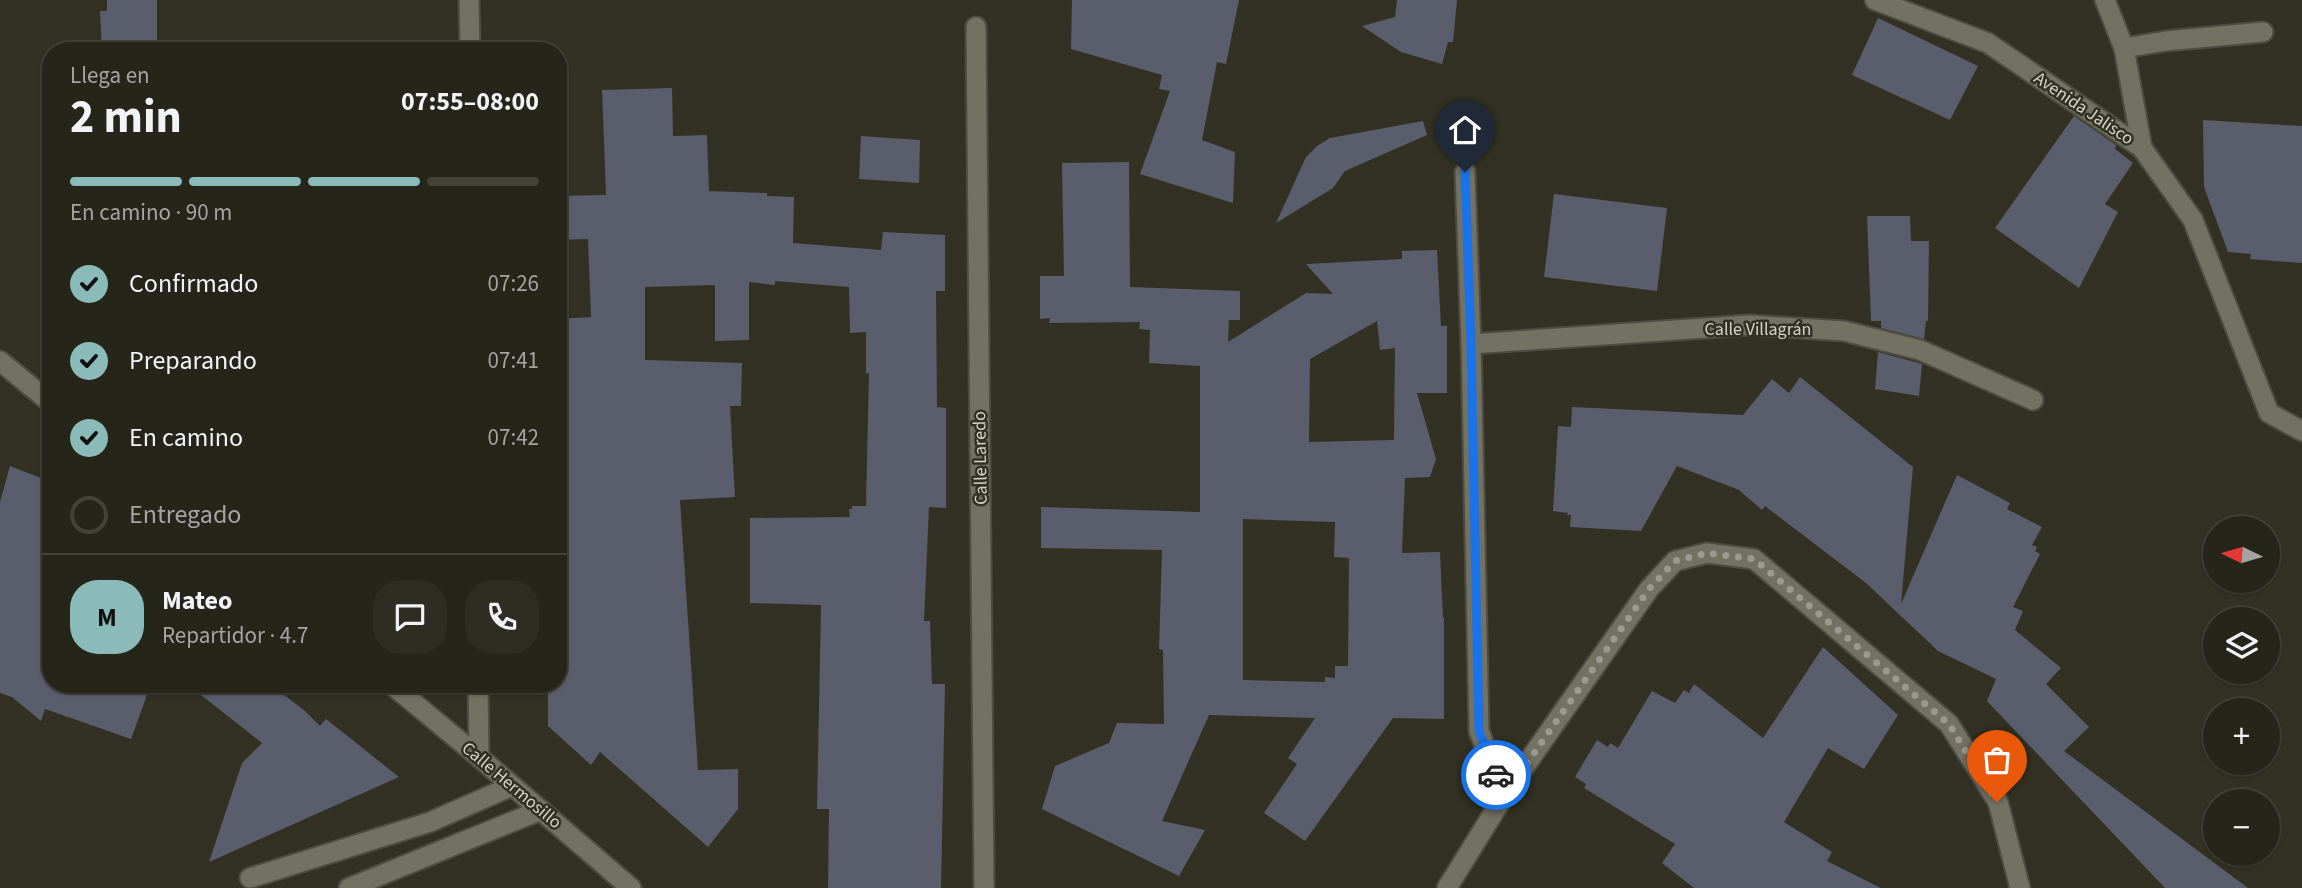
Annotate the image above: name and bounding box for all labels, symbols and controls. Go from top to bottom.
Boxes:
text: Llega en [70,59,150,92]
street label: Avenida Jalisco [2029,66,2139,151]
text: 07:55–08:00 [401,83,539,120]
text: 2 min [70,85,182,150]
pin [1435,100,1495,172]
icon: home [1446,111,1484,149]
text: En camino · 90 m [70,196,232,229]
icon: check [70,265,108,303]
text: Confirmado [129,265,258,302]
text: 07:26 [488,267,539,300]
street label: Calle Villagrán [1705,317,1811,342]
icon: check [70,342,108,380]
text: Preparando [129,342,257,379]
text: 07:41 [488,344,539,377]
street label: Calle Laredo [967,411,994,505]
icon: check [70,419,108,457]
text: En camino [129,419,243,456]
text: 07:42 [488,421,539,454]
text: Entregado [129,496,241,533]
north arrow [2203,516,2280,593]
map controls [2203,516,2280,866]
button: chat [373,580,447,654]
button: phone [465,580,539,654]
text: Mateo [162,582,232,619]
text: M [97,599,117,636]
button: layers [2203,607,2280,684]
text: Repartidor · 4.7 [162,619,308,652]
button: + [2203,698,2280,775]
pin [1967,730,2027,802]
street label: Calle Hermosillo [456,736,567,835]
courier [1461,740,1531,810]
icon: bag [1978,741,2016,779]
icon: car [1477,756,1515,794]
button: − [2203,789,2280,866]

